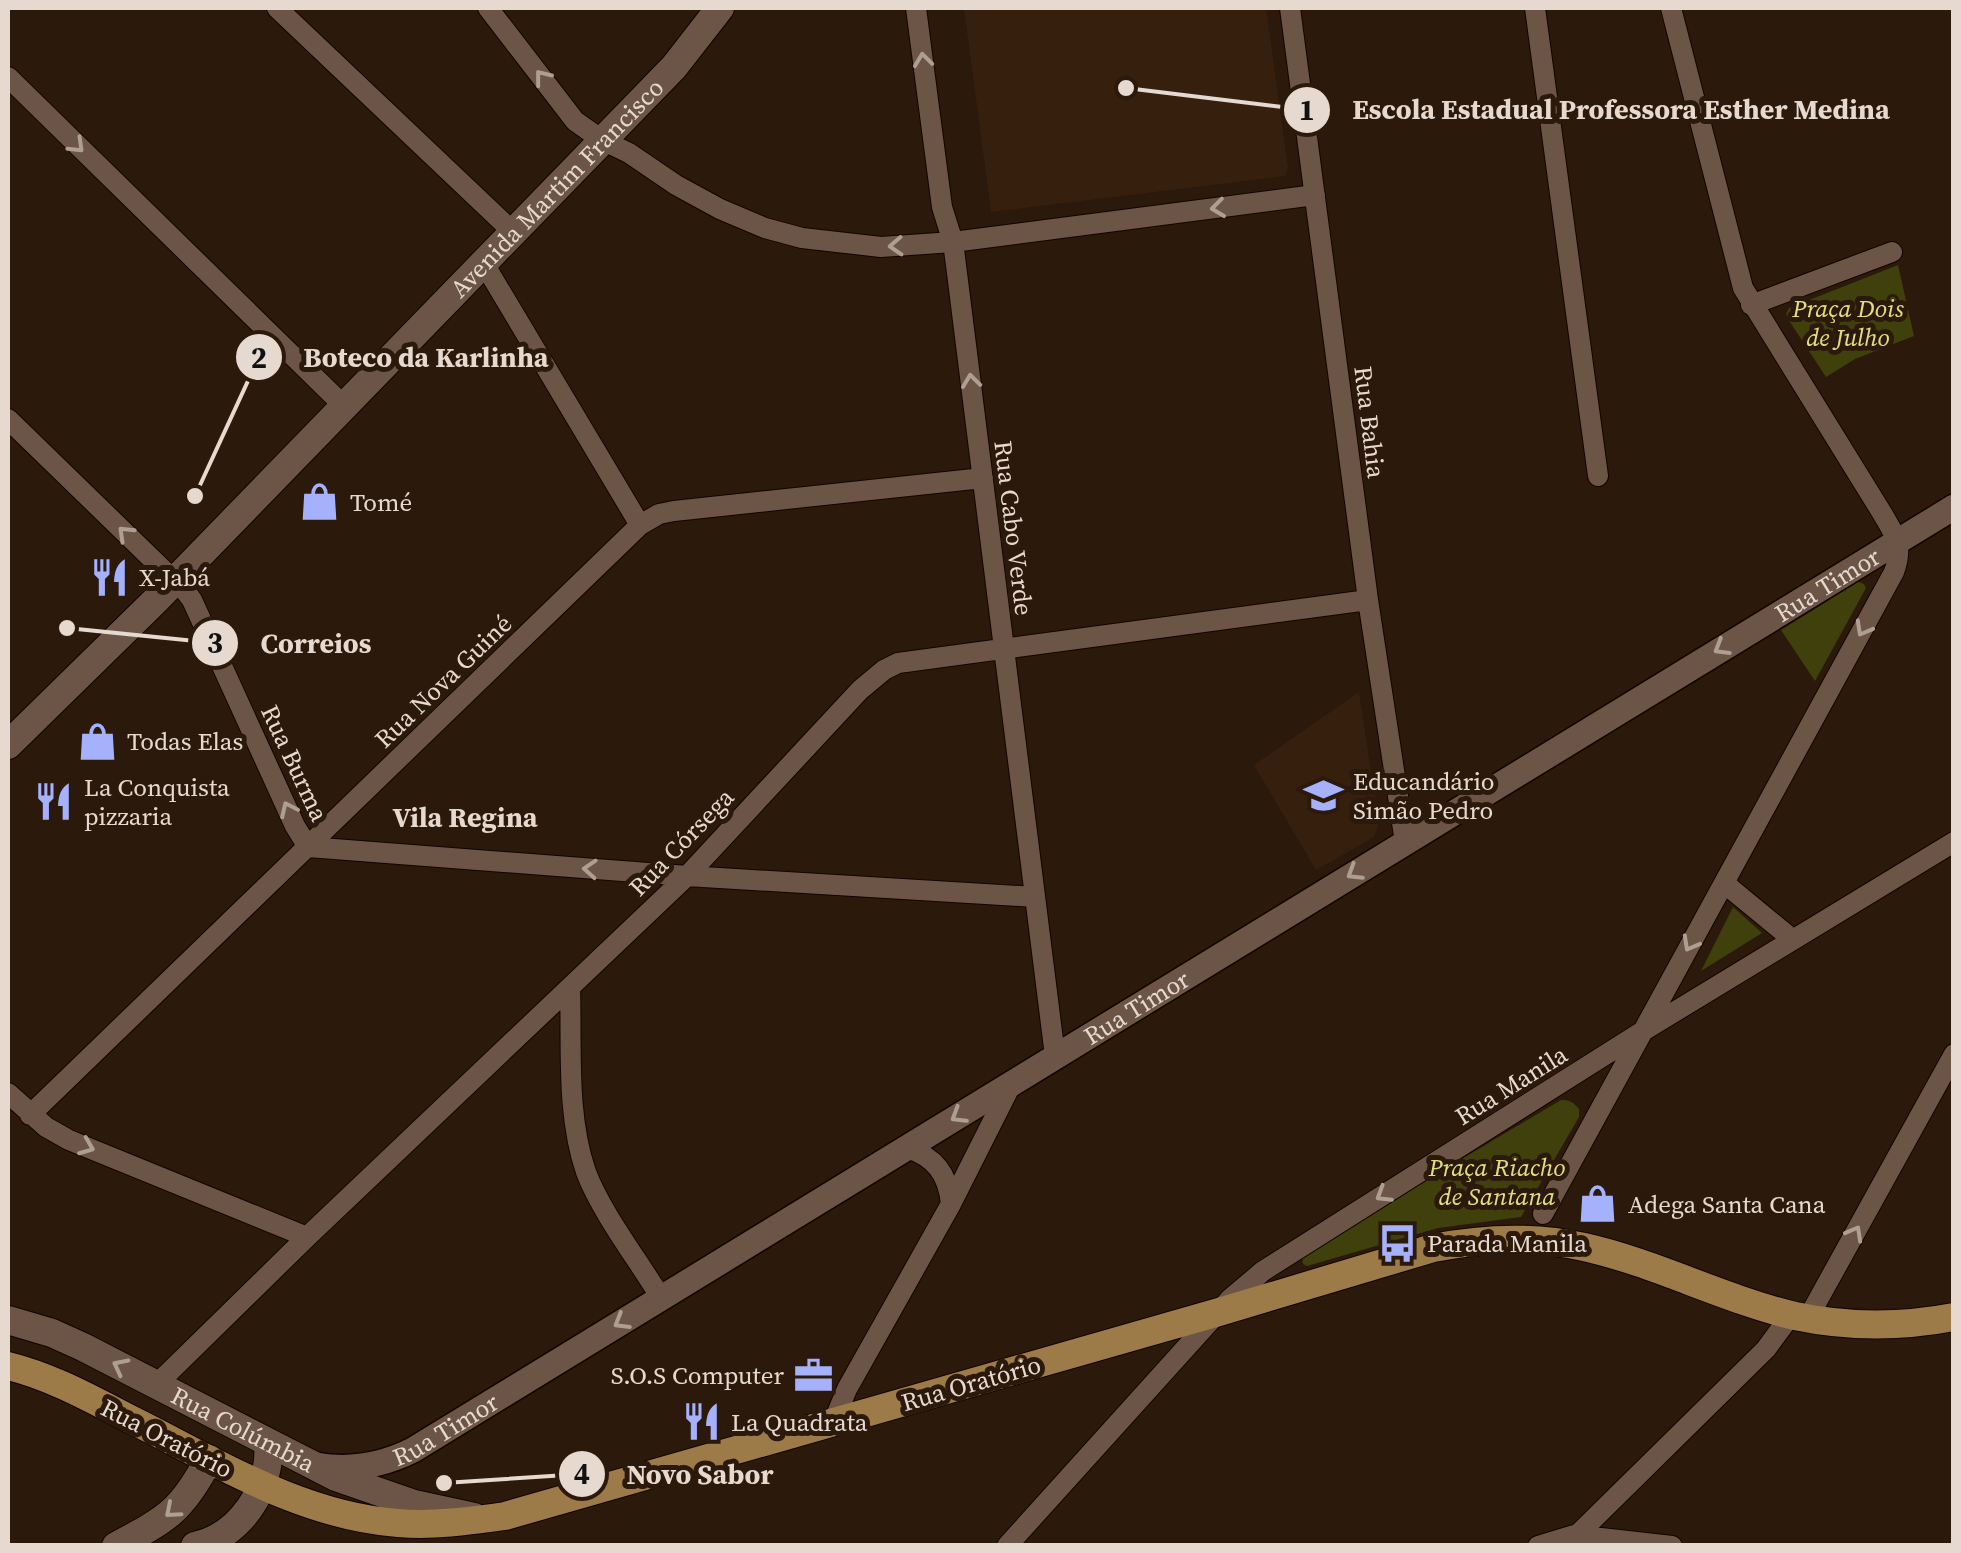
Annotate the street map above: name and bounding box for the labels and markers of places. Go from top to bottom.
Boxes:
callout: Escola Estadual Professora Esther Medina [1282,81,1909,139]
callout: Boteco da Karlinha [234,328,569,386]
shop icon: Tomé [299,481,341,523]
place label: Tomé [350,485,412,519]
restaurant icon: X-Jabá [88,556,130,598]
place label: X-Jabá [139,560,210,594]
callout: Correios [190,614,391,672]
shop icon: Todas Elas [76,720,118,762]
place label: Todas Elas [127,724,243,758]
place label: Educandário Simão Pedro [1353,764,1495,827]
place label: La Conquista pizzaria [84,770,230,833]
school or university icon: Educandário Simão Pedro [1302,774,1344,816]
restaurant icon: La Conquista pizzaria [33,780,75,822]
shop icon: Adega Santa Cana [1577,1183,1619,1225]
place label: Adega Santa Cana [1628,1187,1826,1221]
bus stop icon: Parada Manila [1376,1222,1418,1264]
place label: Parada Manila [1427,1226,1587,1260]
office icon: S.O.S Computer [793,1354,835,1396]
place label: S.O.S Computer [611,1358,784,1392]
restaurant icon: La Quadrata [680,1401,722,1443]
place label: La Quadrata [731,1405,868,1439]
callout: Novo Sabor [557,1445,794,1503]

